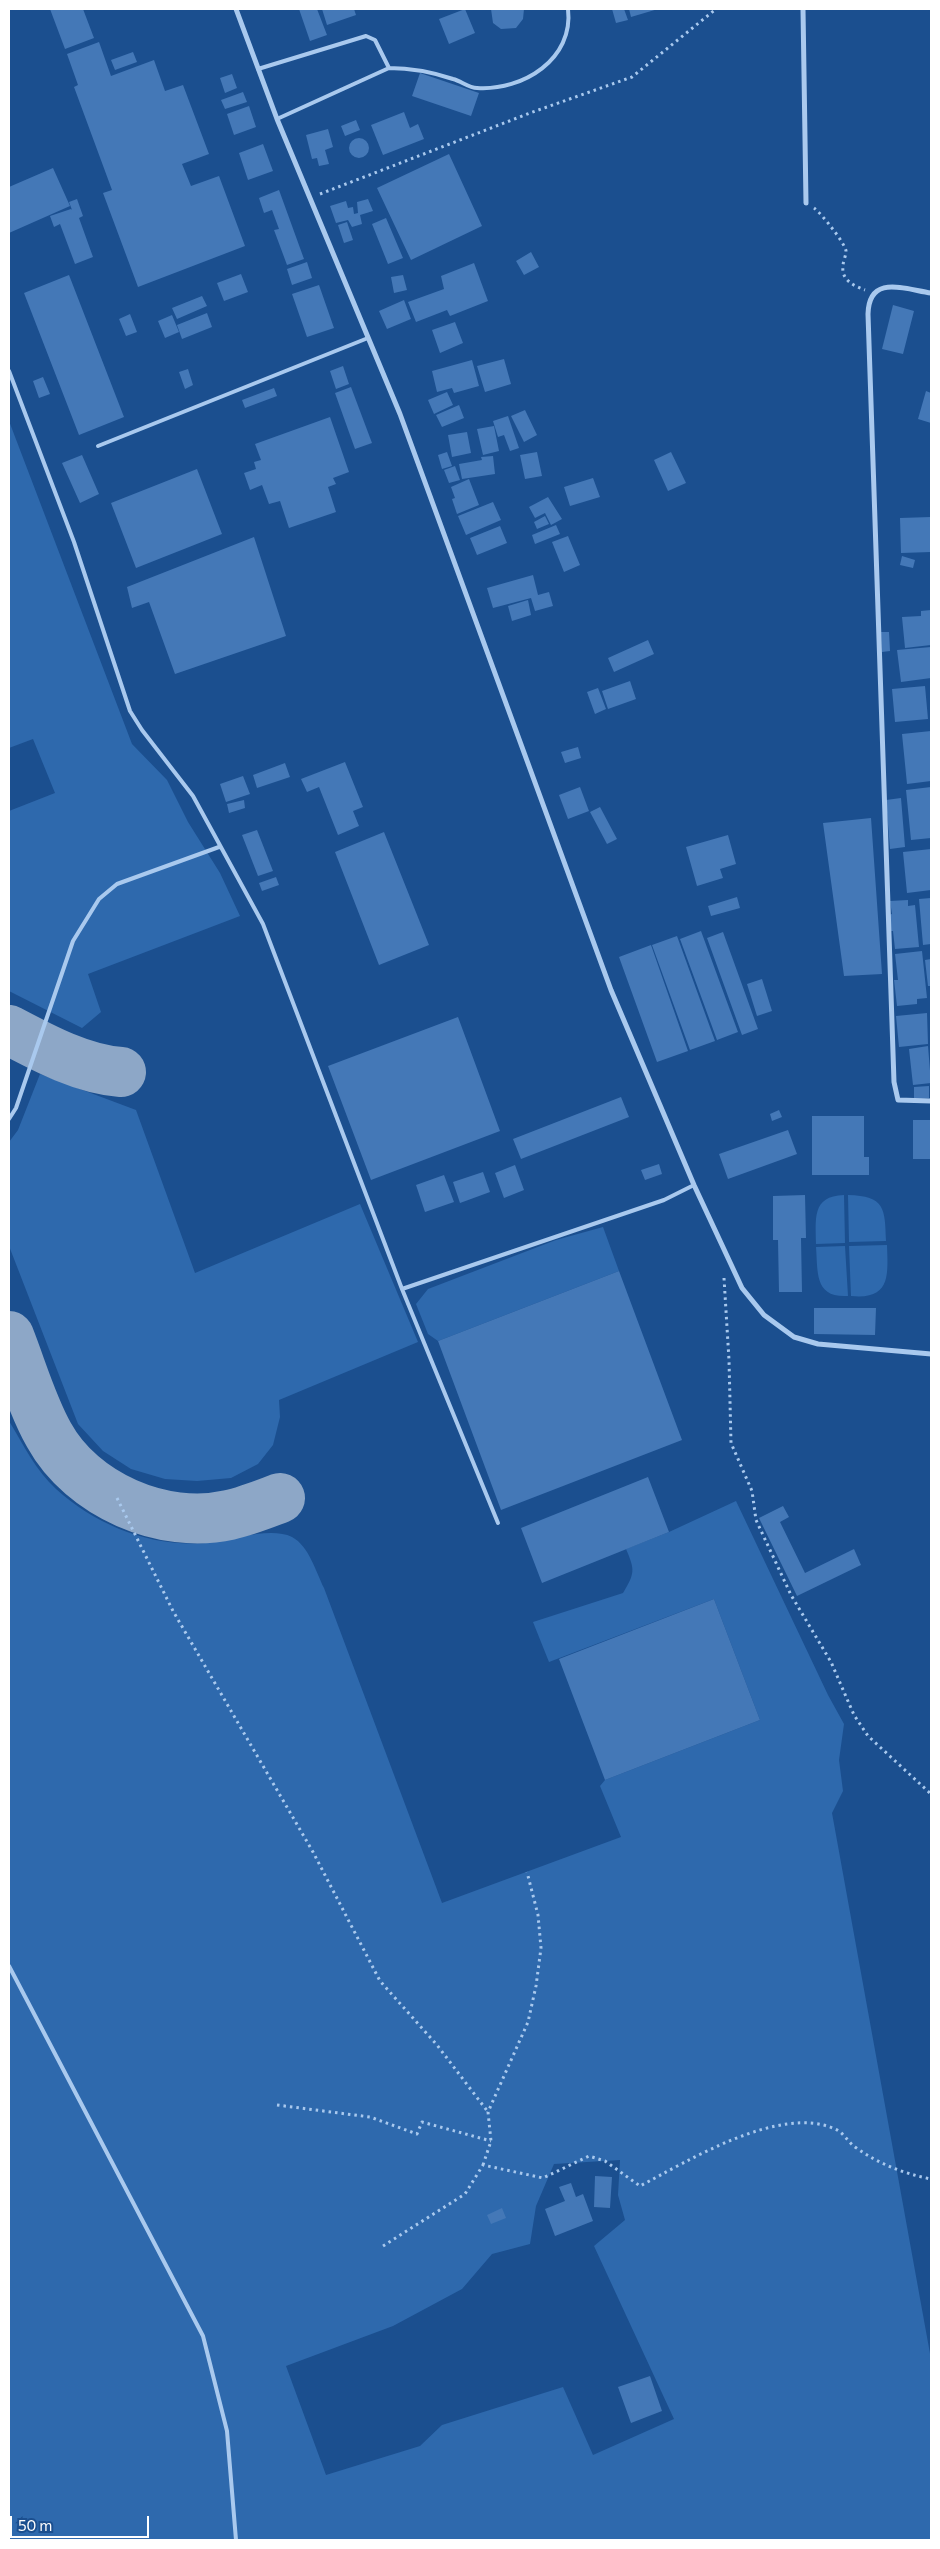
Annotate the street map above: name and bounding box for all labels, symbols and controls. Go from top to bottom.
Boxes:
scale bar [12,2506,151,2538]
text: 50 m [18,2516,52,2534]

